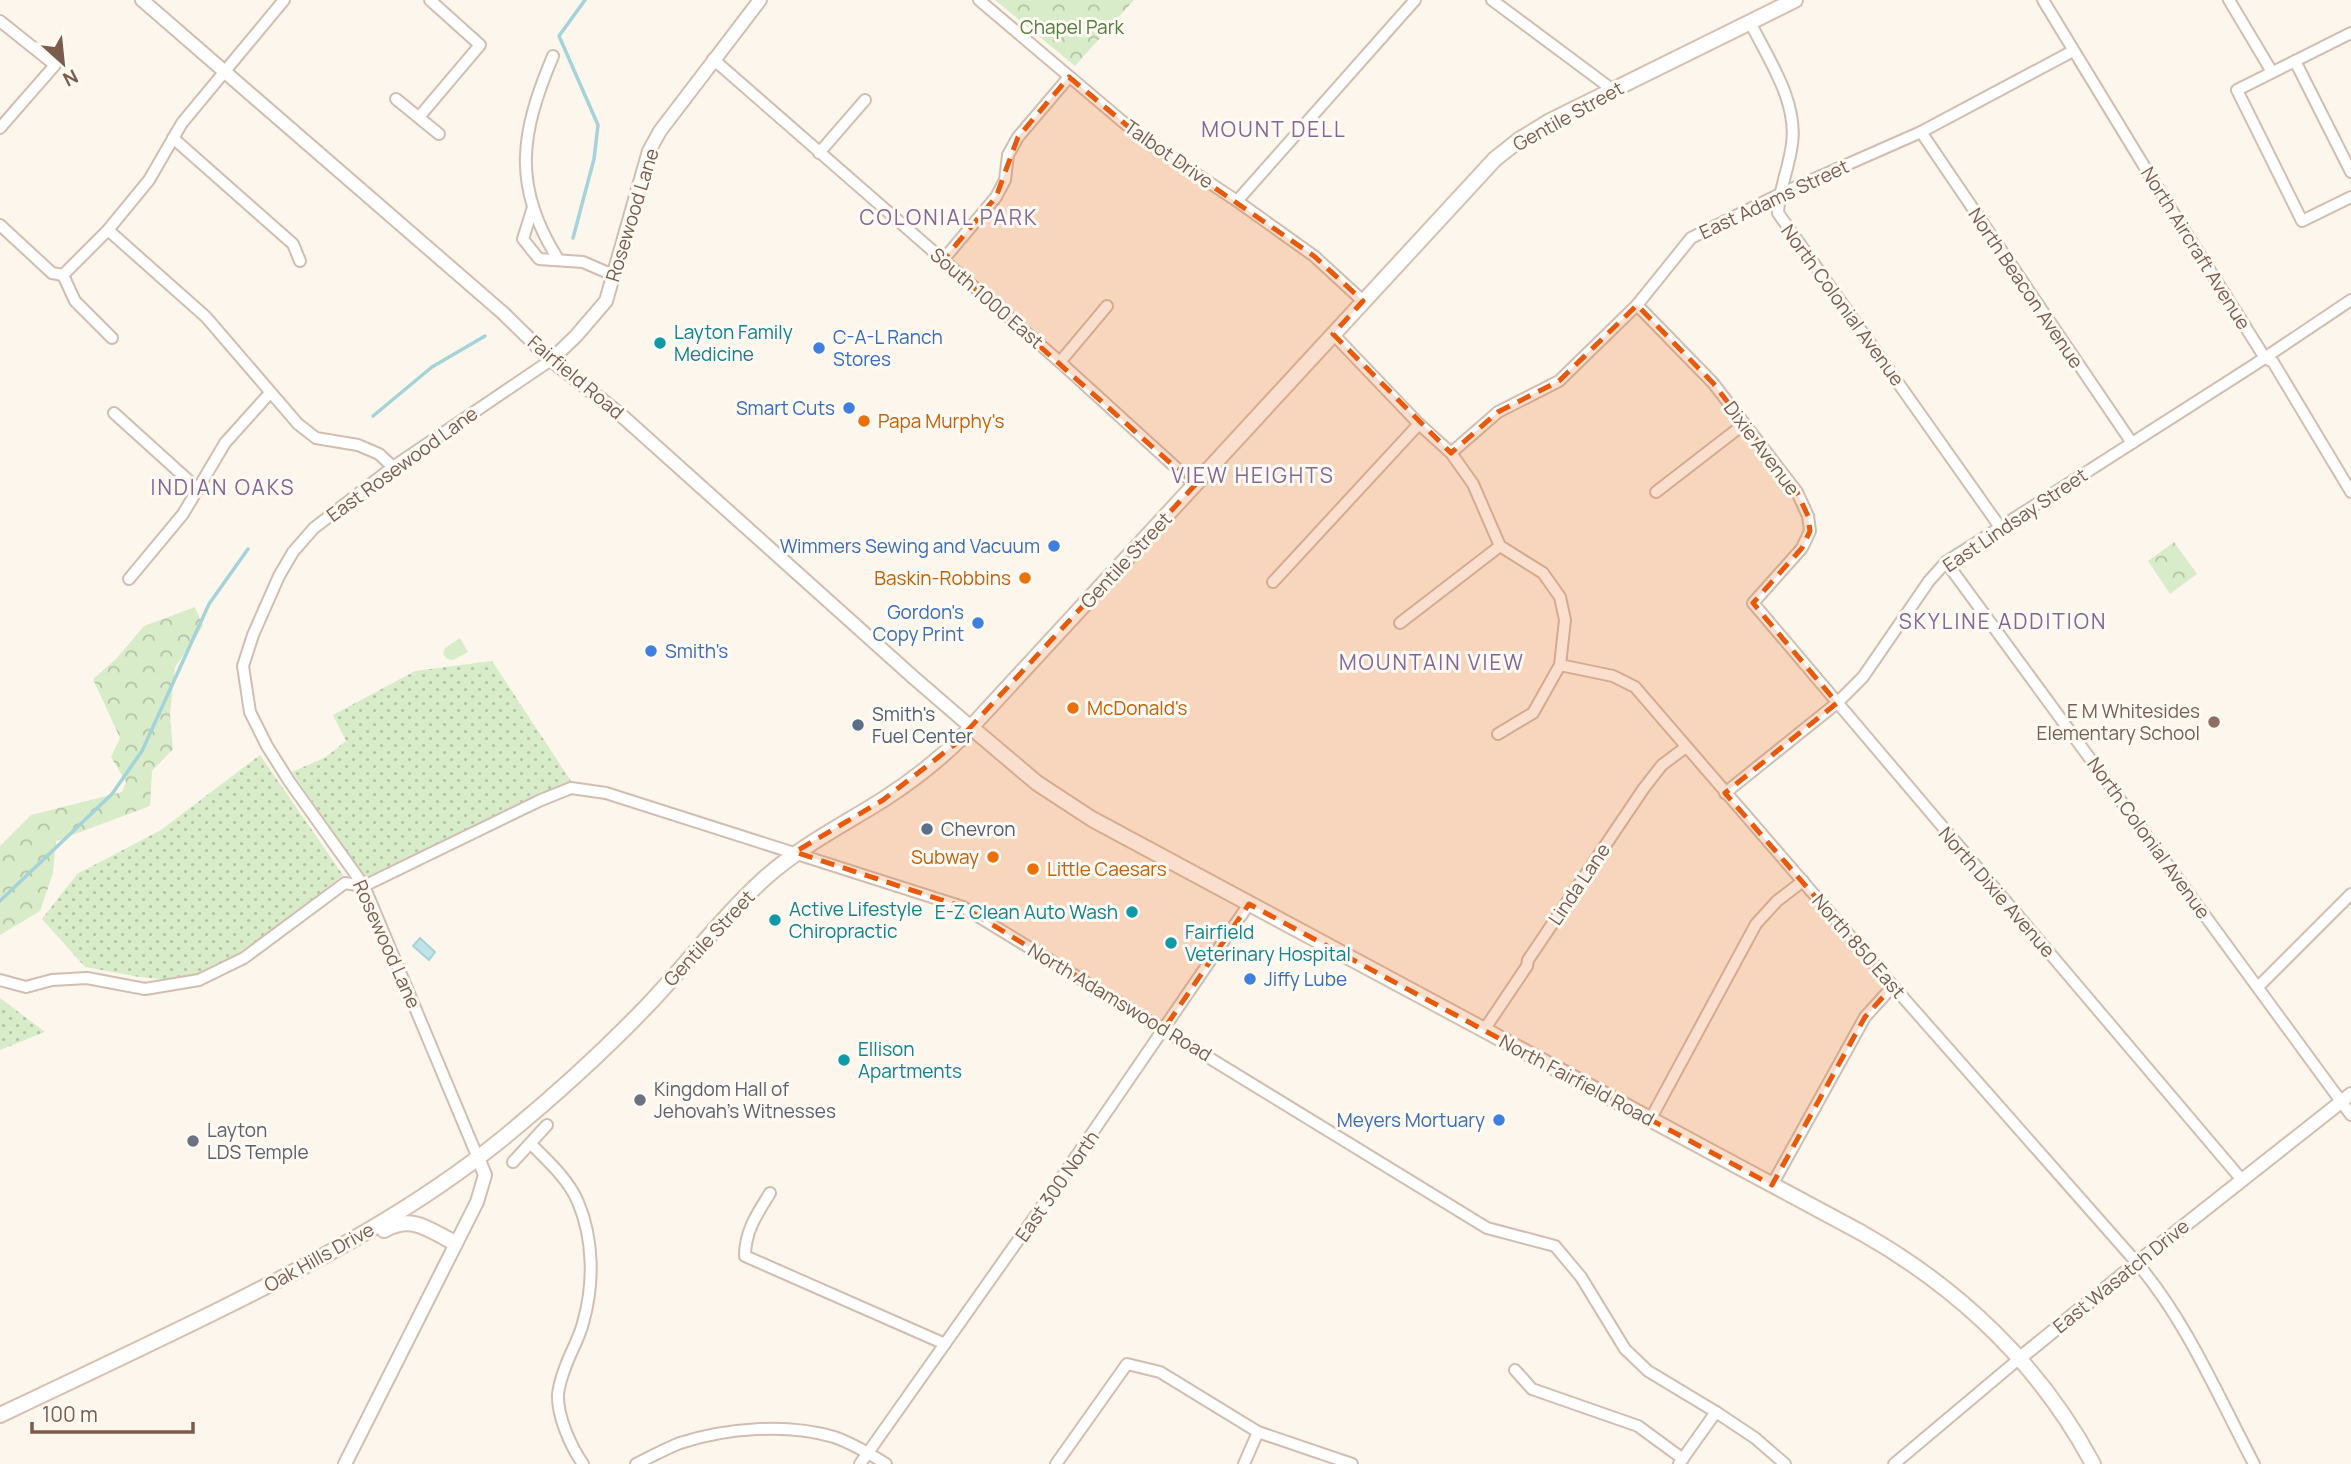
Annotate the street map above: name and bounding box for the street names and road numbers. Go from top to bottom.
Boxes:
street label: Gentile Street [1508,75,1628,157]
street label: Talbot Drive [1119,114,1219,194]
street label: Rosewood Lane [599,145,665,285]
street label: East Adams Street [1695,153,1853,245]
street label: North Aircraft Avenue [2135,162,2257,334]
street label: North Beacon Avenue [1963,203,2089,373]
street label: North Colonial Avenue [1776,219,1910,391]
street label: South 1000 East [925,242,1049,354]
street label: Fairfield Road [522,329,630,425]
street label: Dixie Avenue [1718,396,1806,500]
street label: East Rosewood Lane [321,400,483,528]
street label: East Lindsay Street [1938,462,2092,578]
street label: Gentile Street [1075,506,1177,614]
street label: North Colonial Avenue [2082,752,2216,924]
street label: North Dixie Avenue [1933,821,2061,963]
street label: Linda Lane [1542,838,1616,930]
street label: Rosewood Lane [347,876,427,1012]
street label: Gentile Street [658,884,760,992]
street label: North 850 East [1806,888,1912,1004]
street label: North Adamswood Road [1023,937,1217,1067]
street label: North Fairfield Road [1495,1028,1659,1132]
street label: East 300 North [1009,1125,1105,1247]
street label: East Wasatch Drive [2048,1213,2194,1339]
street label: Oak Hills Drive [259,1216,379,1298]

